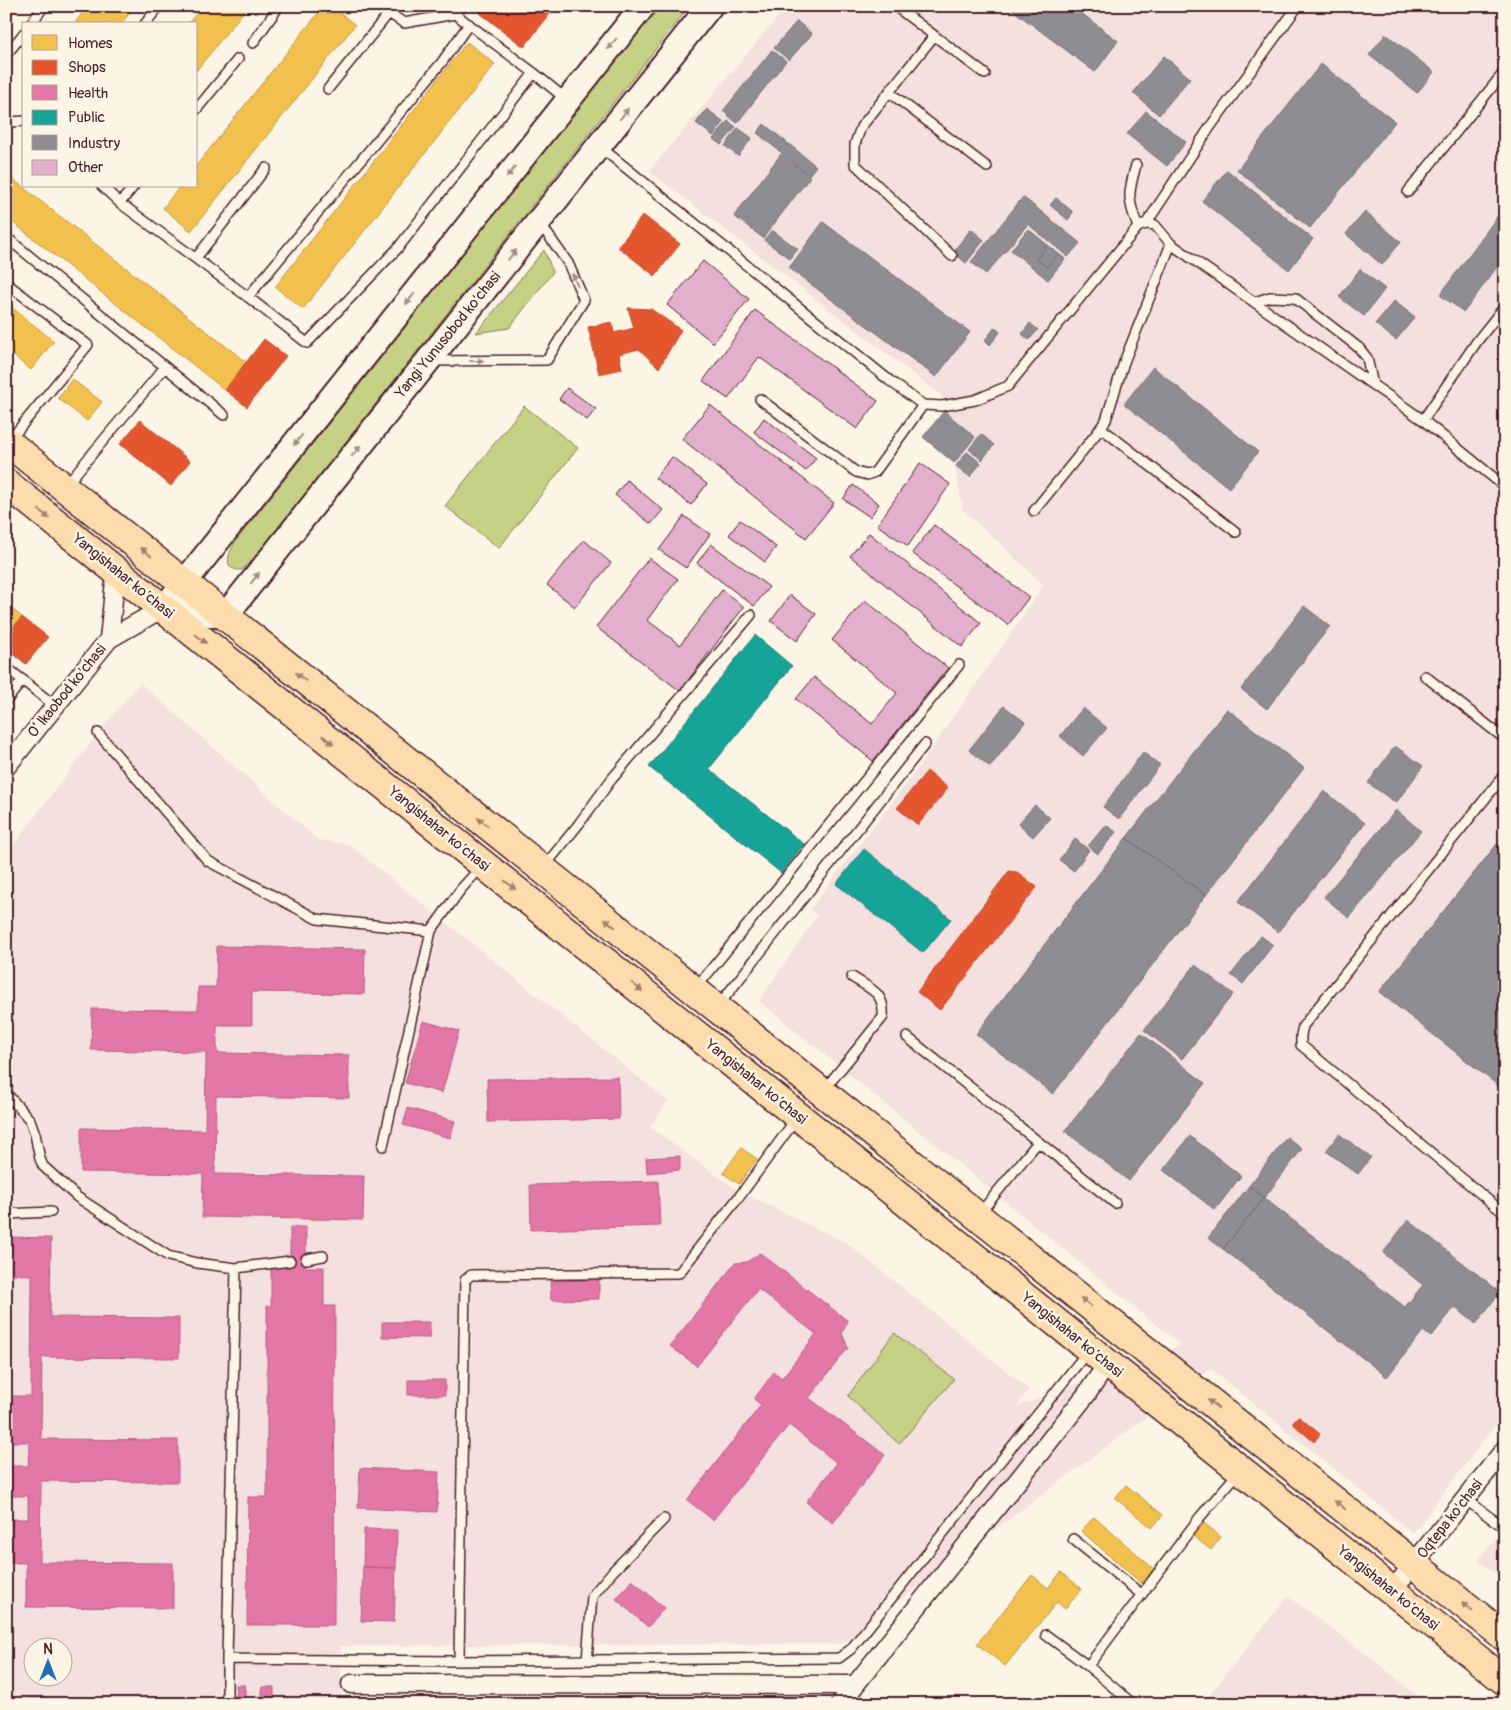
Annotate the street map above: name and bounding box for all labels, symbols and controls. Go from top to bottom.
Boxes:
legend [22,22,198,188]
text: Homes [68,34,113,53]
one-way arrow [607,38,618,51]
text: Shops [68,58,106,77]
text: Health [68,84,108,103]
text: Public [68,108,105,127]
one-way arrow [619,108,630,121]
text: Industry [68,134,121,153]
text: Other [68,158,104,177]
one-way arrow [506,165,517,178]
one-way arrow [507,249,518,262]
street label: Yangi Yunusobod ko'chasi [390,268,505,403]
one-way arrow [571,273,579,287]
one-way arrow [404,292,415,305]
one-way arrow [469,357,485,365]
one-way arrow [292,433,303,446]
one-way arrow [351,445,362,458]
one-way arrow [38,508,51,519]
street label: Yangishahar ko‘chasi [68,529,178,623]
one-way arrow [139,547,152,558]
one-way arrow [250,572,261,585]
one-way arrow [195,633,208,644]
street label: Oʻlkaobod ko'chasi [24,640,111,742]
one-way arrow [295,671,308,682]
one-way arrow [322,735,335,746]
street label: Yangishahar ko‘chasi [384,782,494,876]
one-way arrow [477,816,490,827]
one-way arrow [503,880,516,891]
one-way arrow [604,918,617,929]
one-way arrow [630,981,643,992]
street label: Yangishahar ko‘chasi [701,1035,811,1129]
street label: Yangishahar ko‘chasi [1017,1288,1127,1382]
one-way arrow [1079,1297,1092,1308]
one-way arrow [1206,1398,1219,1409]
street label: Oqtepa ko'chasi [1413,1475,1487,1563]
one-way arrow [1333,1500,1346,1511]
street label: Yangishahar ko‘chasi [1333,1541,1443,1635]
one-way arrow [1460,1601,1473,1612]
north arrow [22,1638,72,1688]
text: N [43,1641,53,1658]

